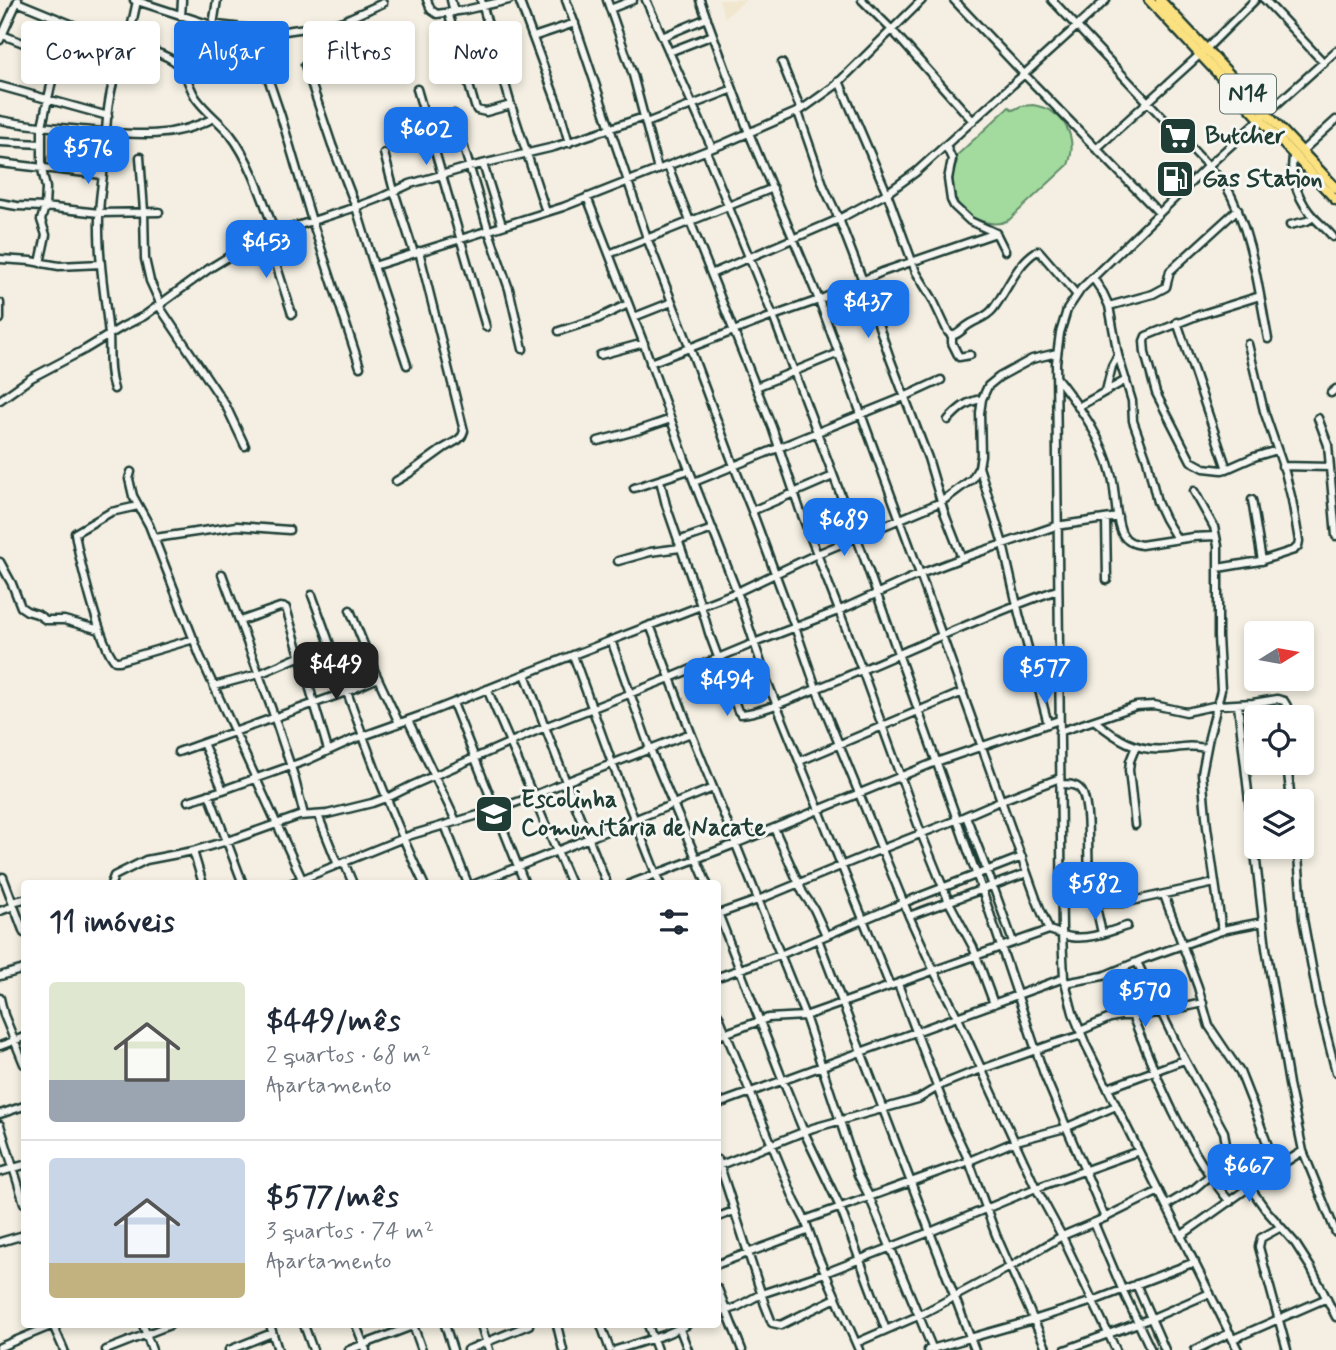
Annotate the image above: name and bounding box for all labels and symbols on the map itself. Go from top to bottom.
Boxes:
road number: N14 [1220,74,1276,114]
pin: $602 [385,108,467,167]
supermarket icon: Butcher [1157,115,1199,157]
place label: Butcher [1205,121,1285,152]
pin: $576 [47,127,129,186]
fuel station icon: Gas Station [1154,158,1196,200]
place label: Gas Station [1202,164,1323,195]
pin: $453 [225,220,307,280]
pin: $437 [827,280,909,340]
pin: $689 [803,498,885,558]
north arrow [1244,621,1314,691]
pin: $449 [295,642,377,702]
pin: $577 [1004,646,1086,706]
pin: $494 [686,658,768,718]
place label: Escolinha Comunitária de Nacate [521,785,766,844]
school or university icon: Escolinha Comunitária de Nacate [473,793,515,835]
pin: $582 [1054,862,1136,922]
pin: $570 [1104,970,1186,1029]
pin: $667 [1208,1144,1290,1204]

